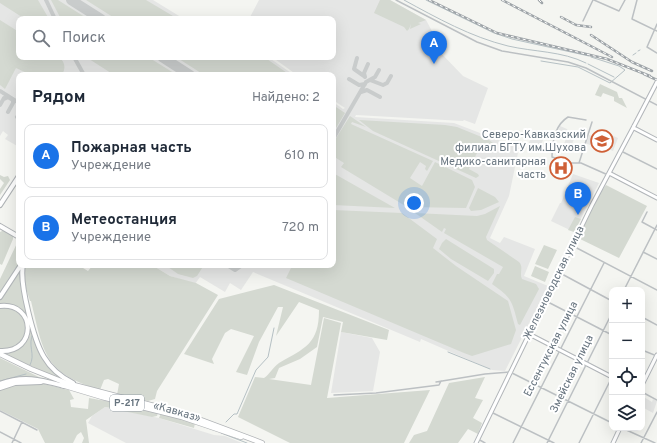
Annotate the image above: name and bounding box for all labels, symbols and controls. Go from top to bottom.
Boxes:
search box [16,16,336,60]
icon: search [30,27,52,49]
text: Поиск [62,29,106,48]
pin: A [421,31,447,64]
text: Рядом [32,87,85,109]
text: Найдено: 2 [252,90,320,106]
place label: Северо-Кавказский филиал БГТУ им.Шухова [455,128,586,155]
school or university icon: Северо-Кавказский филиал БГТУ им.Шухова [589,128,615,154]
text: Пожарная часть [71,139,192,158]
text: A [41,148,51,164]
text: 610 m [284,148,319,164]
place label: Медико-санитарная часть [440,155,546,182]
hospital icon: Медико-санитарная часть [548,155,574,181]
text: Учреждение [71,158,151,174]
pin: B [565,182,591,215]
your location [404,193,424,213]
text: Метеостанция [71,211,177,230]
text: B [42,220,50,236]
text: 720 m [282,220,319,236]
street label: Железноводская улица [520,223,588,342]
text: Учреждение [71,230,151,246]
map controls [609,287,645,431]
button: + [609,287,645,323]
street label: Ессентукская улица [521,299,581,399]
button: − [609,323,645,359]
street label: Змейская улица [547,333,597,415]
button: locate [609,359,645,395]
road number: Р-217 [110,395,144,411]
button: layers [609,395,645,431]
street label: «Кавказ» [152,399,203,426]

